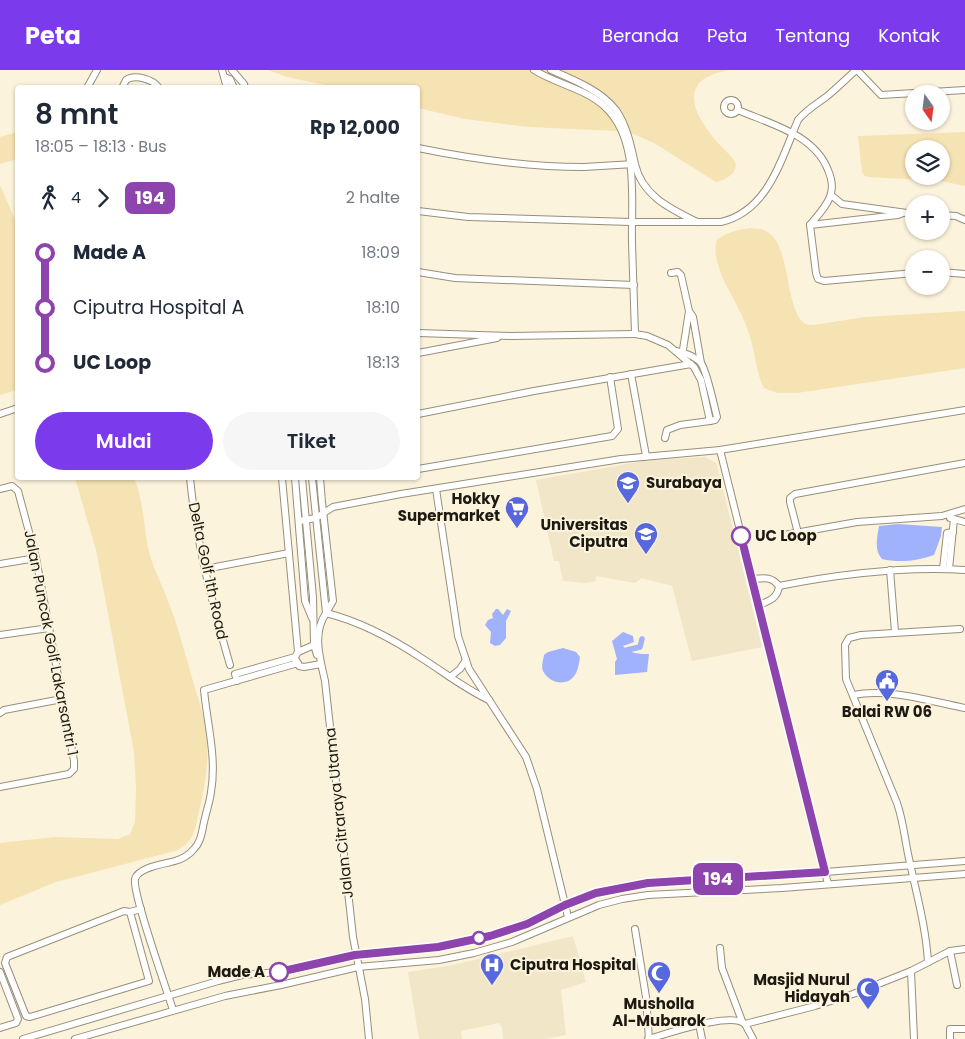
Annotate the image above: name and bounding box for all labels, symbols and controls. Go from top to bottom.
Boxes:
text: Peta [25,19,81,52]
text: Beranda [602,23,679,48]
text: Peta [707,23,747,48]
text: Tentang [775,23,850,48]
text: Kontak [878,23,940,48]
north arrow [905,85,950,130]
map controls [905,85,950,295]
text: 8 mnt [35,95,118,134]
text: Rp 12,000 [310,114,400,141]
text: 18:05 – 18:13 · Bus [35,135,167,158]
button: layers [905,140,950,185]
icon: walk [35,184,63,212]
icon: forward [89,184,117,212]
text: 194 [135,185,165,210]
text: 4 [71,186,81,209]
text: 2 halte [346,186,400,209]
button: + [905,195,950,240]
text: Made A [73,239,146,266]
text: 18:09 [361,241,400,264]
button: − [905,250,950,295]
text: Ciputra Hospital A [73,294,244,321]
text: 18:10 [366,296,400,319]
text: UC Loop [73,349,151,376]
text: 18:13 [367,351,400,374]
button: Mulai [35,412,213,470]
button: Tiket [223,412,400,470]
school or university icon: Surabaya [615,470,641,504]
place label: Surabaya [646,472,722,493]
place label: Hokky Supermarket [398,488,501,526]
supermarket icon: Hokky Supermarket [504,495,530,529]
street label: Delta Golf 1th Road [184,500,233,642]
place label: Universitas Ciputra [540,514,628,552]
school or university icon: Universitas Ciputra [633,521,659,555]
place label: UC Loop [755,525,817,546]
marker: UC Loop [731,526,751,546]
street label: Jalan Puncak Golf Lakarsantri 1 [19,528,84,758]
public building icon: Balai RW 06 [874,668,900,702]
place label: Balai RW 06 [842,701,932,722]
street label: Jalan Citraraya Utama [319,727,358,899]
line badge: 194 [689,863,747,895]
text: 194 [703,866,733,891]
unlabelled marker [472,931,486,945]
hospital icon: Ciputra Hospital [479,952,505,986]
place label: Ciputra Hospital [510,954,636,975]
mosque icon: Musholla Al-Mubarok [646,960,672,994]
place label: Made A [207,961,265,982]
marker: Made A [269,962,289,982]
place label: Masjid Nurul Hidayah [753,969,850,1007]
mosque icon: Masjid Nurul Hidayah [855,976,881,1010]
place label: Musholla Al-Mubarok [612,993,707,1031]

